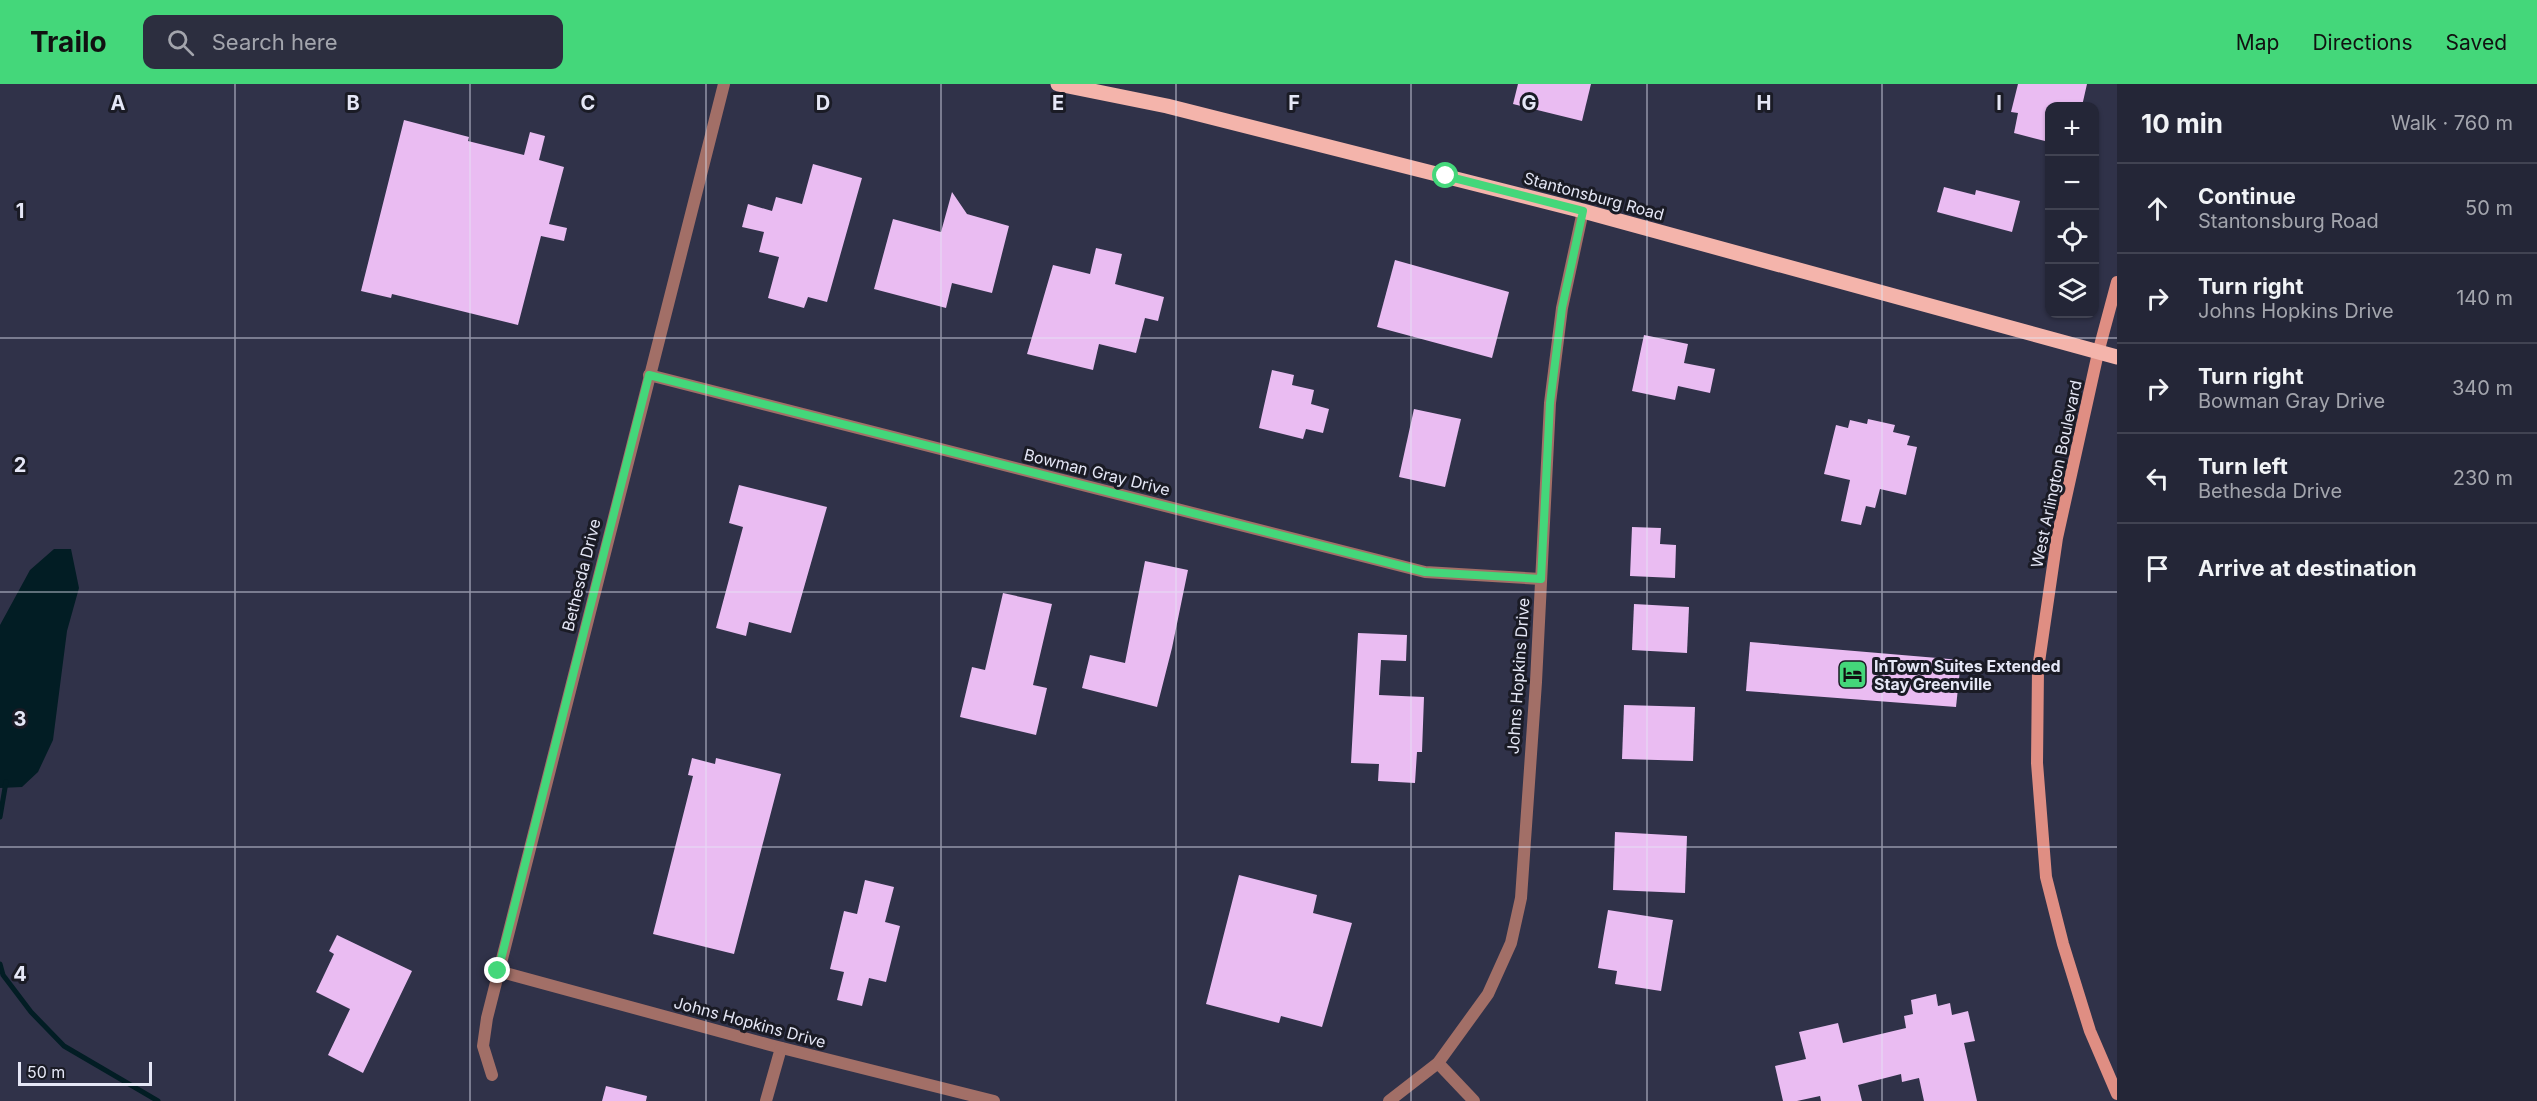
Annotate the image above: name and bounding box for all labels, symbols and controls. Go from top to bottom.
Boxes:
search box [143,15,563,69]
text: Trailo [30,25,107,59]
icon: search [164,26,197,59]
text: Search here [212,29,338,55]
text: Map [2236,30,2279,55]
text: Directions [2312,30,2413,55]
text: Saved [2446,30,2507,55]
text: A [111,91,126,115]
text: B [346,91,360,115]
text: C [581,91,595,115]
text: D [816,91,830,115]
text: E [1052,91,1064,115]
text: F [1288,91,1300,115]
text: G [1521,91,1537,115]
text: H [1757,91,1771,115]
text: I [1996,91,2002,115]
map controls [2045,102,2099,318]
button: + [2045,102,2099,156]
text: 10 min [2141,108,2223,139]
text: Walk · 760 m [2391,111,2513,135]
button: − [2045,156,2099,210]
route start [1432,162,1458,188]
street label: Stantonsburg Road [1522,168,1666,224]
text: Continue [2198,183,2296,209]
icon: ahead [2141,192,2174,225]
text: 50 m [2465,196,2513,220]
text: 1 [16,199,24,223]
text: Stantonsburg Road [2198,209,2379,233]
button: locate [2045,210,2099,264]
button: layers [2045,264,2099,318]
text: Turn right [2198,273,2304,299]
icon: right [2141,282,2174,315]
text: 140 m [2456,286,2513,310]
text: Johns Hopkins Drive [2198,299,2394,323]
text: Turn right [2198,363,2304,389]
icon: right [2141,372,2174,405]
text: 340 m [2452,376,2513,400]
street label: West Arlington Boulevard [2026,378,2086,570]
text: Bowman Gray Drive [2198,389,2385,413]
street label: Bowman Gray Drive [1022,444,1172,500]
text: 2 [14,453,26,477]
text: Turn left [2198,453,2288,479]
icon: left [2141,462,2174,495]
text: 230 m [2453,466,2513,490]
text: Bethesda Drive [2198,479,2342,503]
street label: Bethesda Drive [557,517,605,633]
icon: arrive [2141,552,2174,585]
text: Arrive at destination [2198,555,2417,581]
street label: Johns Hopkins Drive [1503,597,1533,755]
place label: InTown Suites Extended Stay Greenville [1874,656,2061,694]
hotel icon: InTown Suites Extended Stay Greenville [1837,659,1869,691]
text: 3 [14,707,26,731]
route end [484,957,510,983]
text: 4 [13,962,27,986]
street label: Johns Hopkins Drive [672,992,828,1052]
scale bar [18,1059,152,1086]
text: 50 m [27,1062,65,1082]

